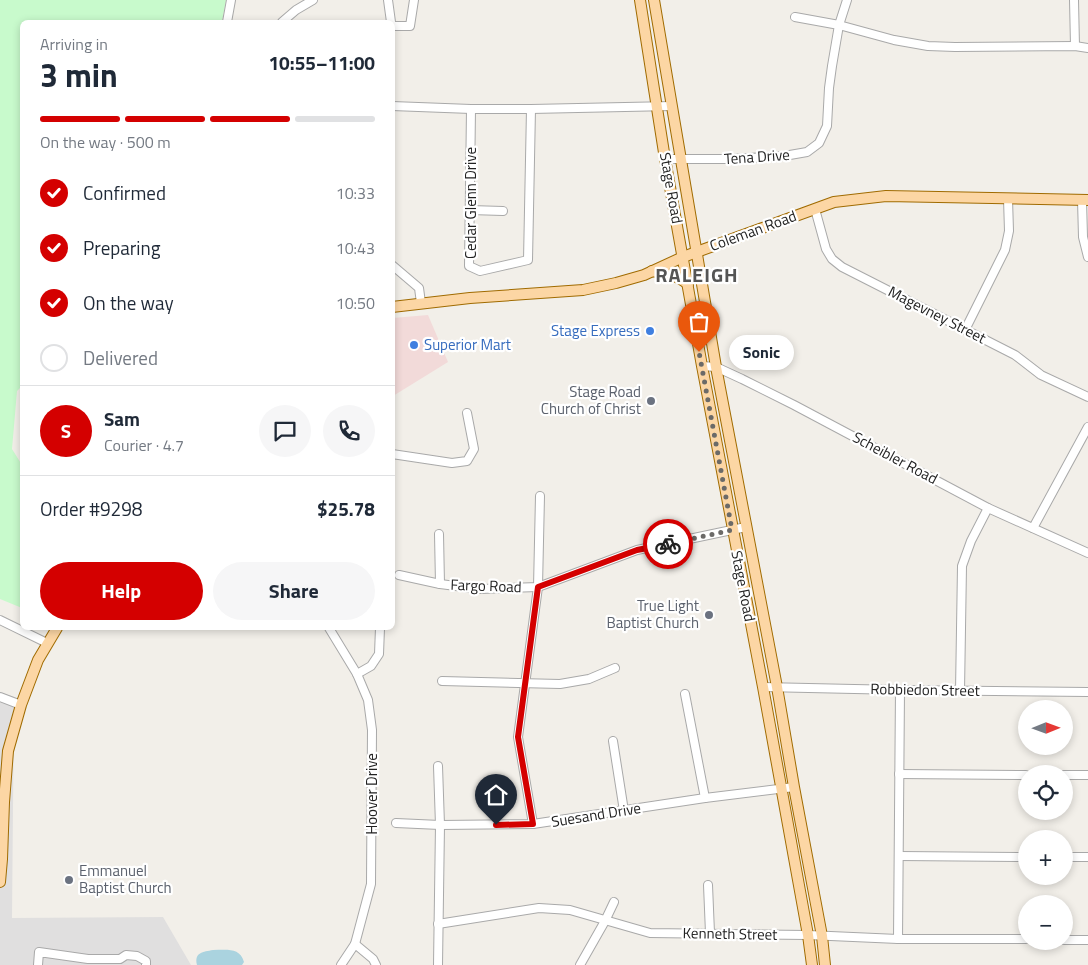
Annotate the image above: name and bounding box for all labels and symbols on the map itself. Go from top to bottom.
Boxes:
street label: Tena Drive [723,143,791,170]
street label: Cedar Glenn Drive [459,147,482,259]
street label: Stage Road [654,151,689,225]
street label: Coleman Road [706,204,799,257]
district label: RALEIGH [655,259,739,290]
street label: Magevney Street [884,280,991,349]
pin [678,301,720,352]
place label: Stage Express [551,319,640,342]
marker: Stage Express [644,325,656,337]
place label: Superior Mart [424,333,512,356]
callout: Sonic [729,334,794,370]
marker: Superior Mart [408,339,420,351]
place label: Stage Road Church of Christ [541,380,642,420]
marker: Stage Road Church of Christ [645,395,657,407]
street label: Scheibler Road [849,425,942,490]
courier [643,519,693,569]
street label: Stage Road [725,548,762,623]
street label: Fargo Road [450,573,522,598]
place label: True Light Baptist Church [606,594,700,634]
marker: True Light Baptist Church [703,609,715,621]
street label: Robbiedon Street [870,677,981,702]
north arrow [1018,700,1072,755]
street label: Hoover Drive [360,753,383,835]
pin [475,774,517,825]
street label: Suesand Drive [550,796,642,833]
place label: Emmanuel Baptist Church [79,859,172,899]
marker: Emmanuel Baptist Church [63,874,75,886]
street label: Kenneth Street [682,921,778,946]

